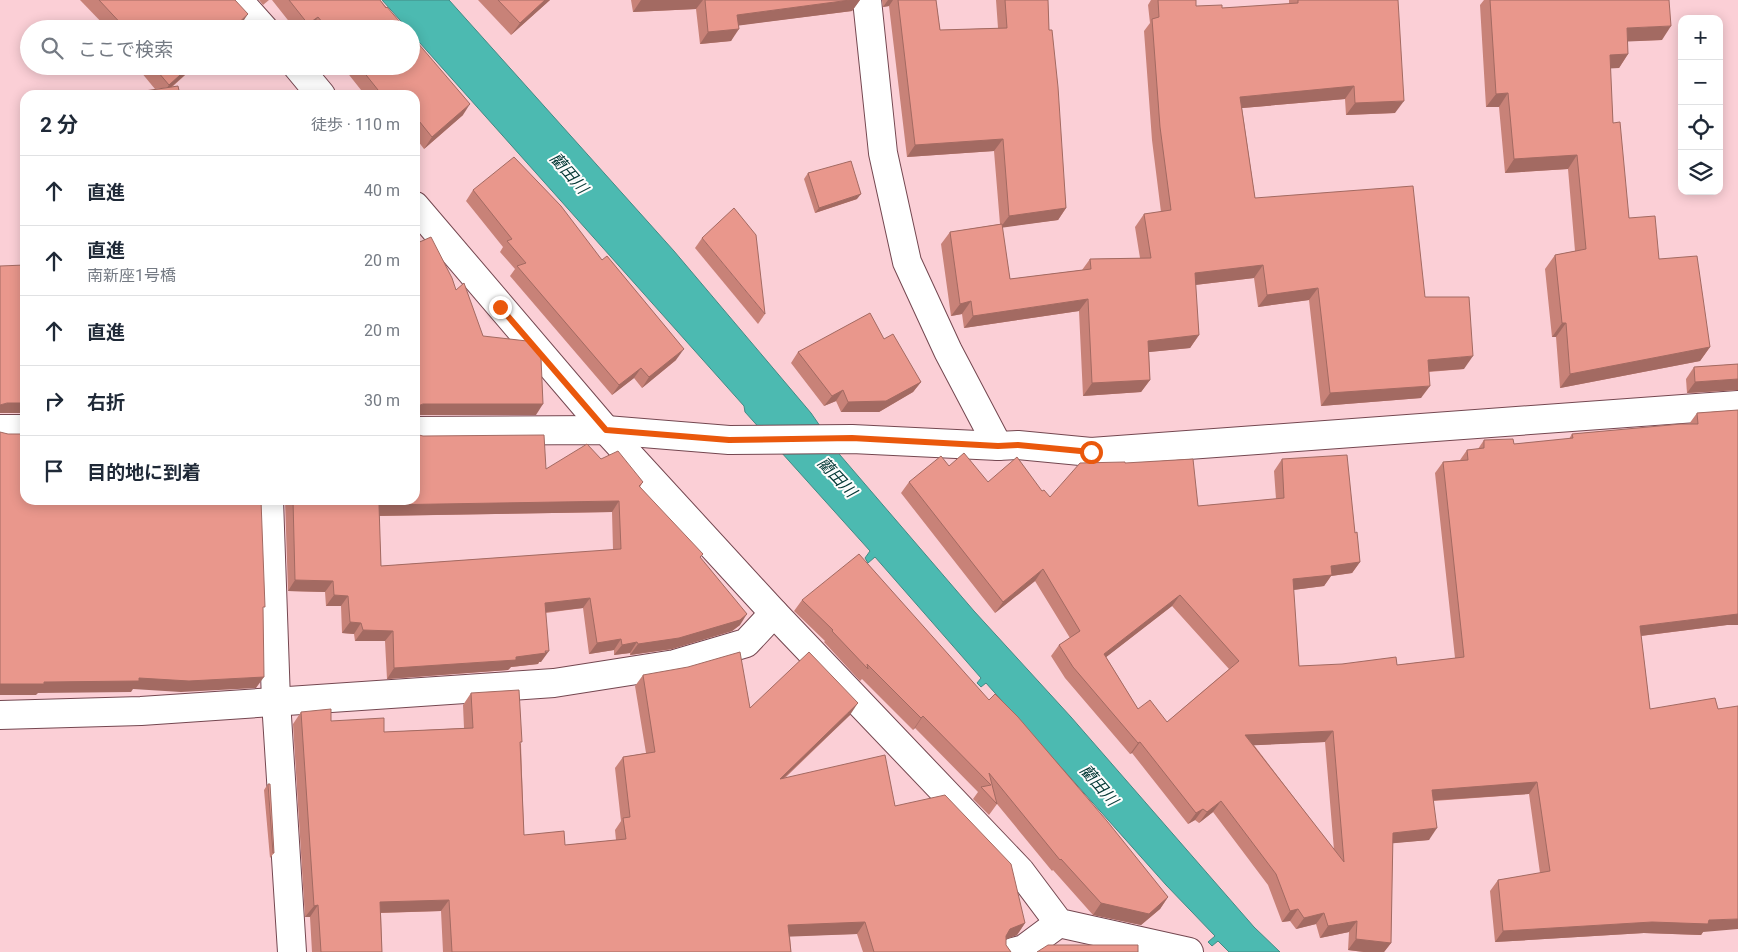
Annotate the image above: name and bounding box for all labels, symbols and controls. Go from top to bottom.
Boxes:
map controls [1678,15,1723,195]
button: + [1678,15,1723,60]
search box [20,20,420,75]
icon: search [38,34,66,62]
text: ここで検索 [78,38,173,61]
button: − [1678,60,1723,105]
button: locate [1678,105,1723,150]
text: 2 分 [40,113,78,137]
text: 徒歩 · 110 m [311,115,400,134]
water label: 藺田川 [546,149,593,199]
button: layers [1678,150,1723,195]
icon: ahead [40,177,68,205]
text: 直進 [87,181,125,204]
text: 40 m [364,181,400,200]
text: 直進 [87,239,125,262]
icon: ahead [40,247,68,275]
text: 20 m [364,251,400,270]
text: 南新座1号橋 [87,266,176,285]
route end [489,296,512,319]
icon: ahead [40,317,68,345]
text: 直進 [87,321,125,344]
text: 20 m [364,321,400,340]
icon: right [40,387,68,415]
text: 右折 [87,391,125,414]
text: 30 m [364,391,400,410]
route start [1080,441,1103,464]
water label: 藺田川 [814,453,862,502]
icon: arrive [40,457,68,485]
text: 目的地に到着 [87,461,201,484]
water label: 藺田川 [1076,761,1123,811]

